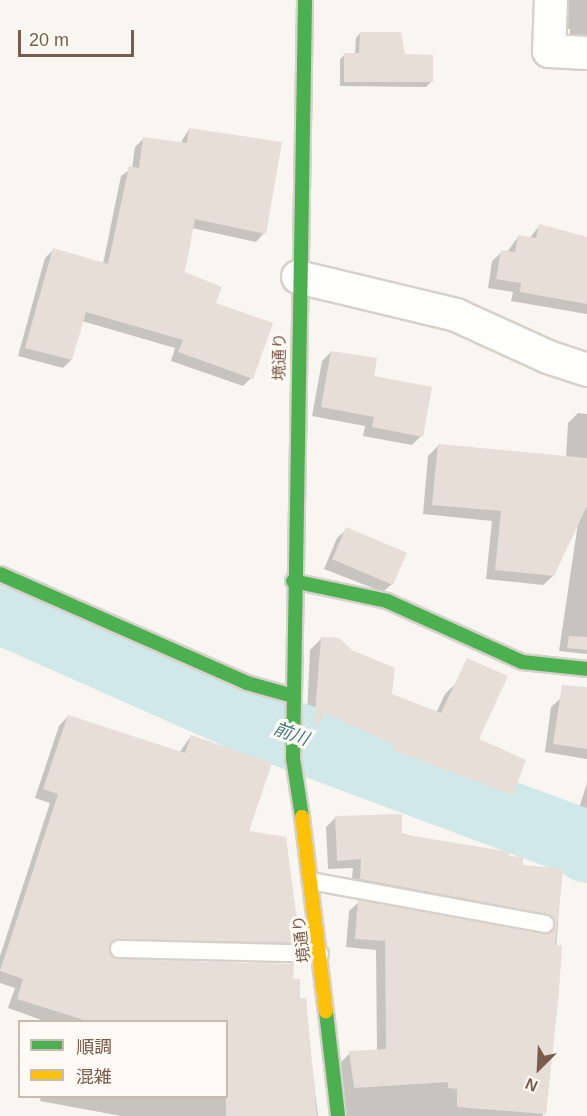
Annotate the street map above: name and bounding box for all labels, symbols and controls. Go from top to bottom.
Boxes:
scale bar [21,18,136,56]
text: 20 m [29,30,69,50]
street label: 境通り [270,333,290,381]
water label: 前川 [270,718,312,750]
street label: 境通り [290,914,314,964]
legend [18,1020,228,1098]
text: 順調 [76,1037,112,1057]
north arrow [509,1038,569,1098]
text: 混雑 [76,1067,112,1087]
text: N [523,1075,540,1095]

